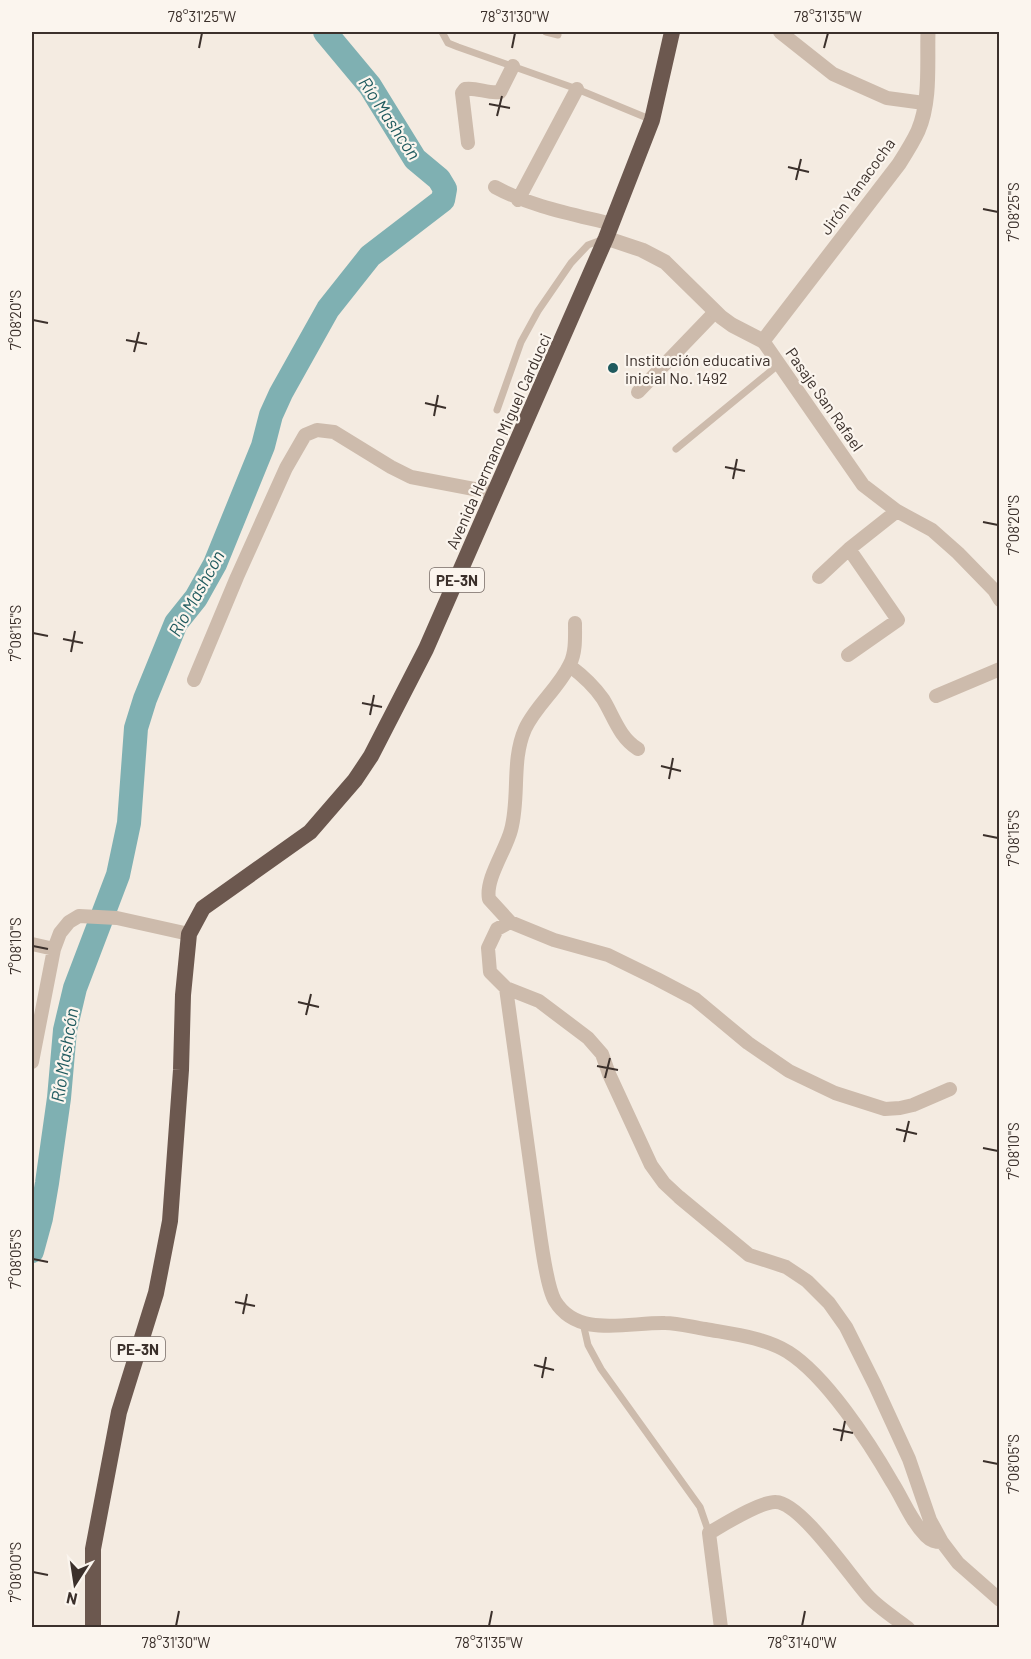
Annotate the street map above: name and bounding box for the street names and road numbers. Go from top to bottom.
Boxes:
street label: Jirón Yanacocha [816,134,898,238]
street label: Avenida Hermano Miguel Carducci [442,330,554,552]
street label: Pasaje San Rafael [782,344,868,454]
road number: PE-3N [430,568,484,592]
road number: PE-3N [111,1337,165,1361]

